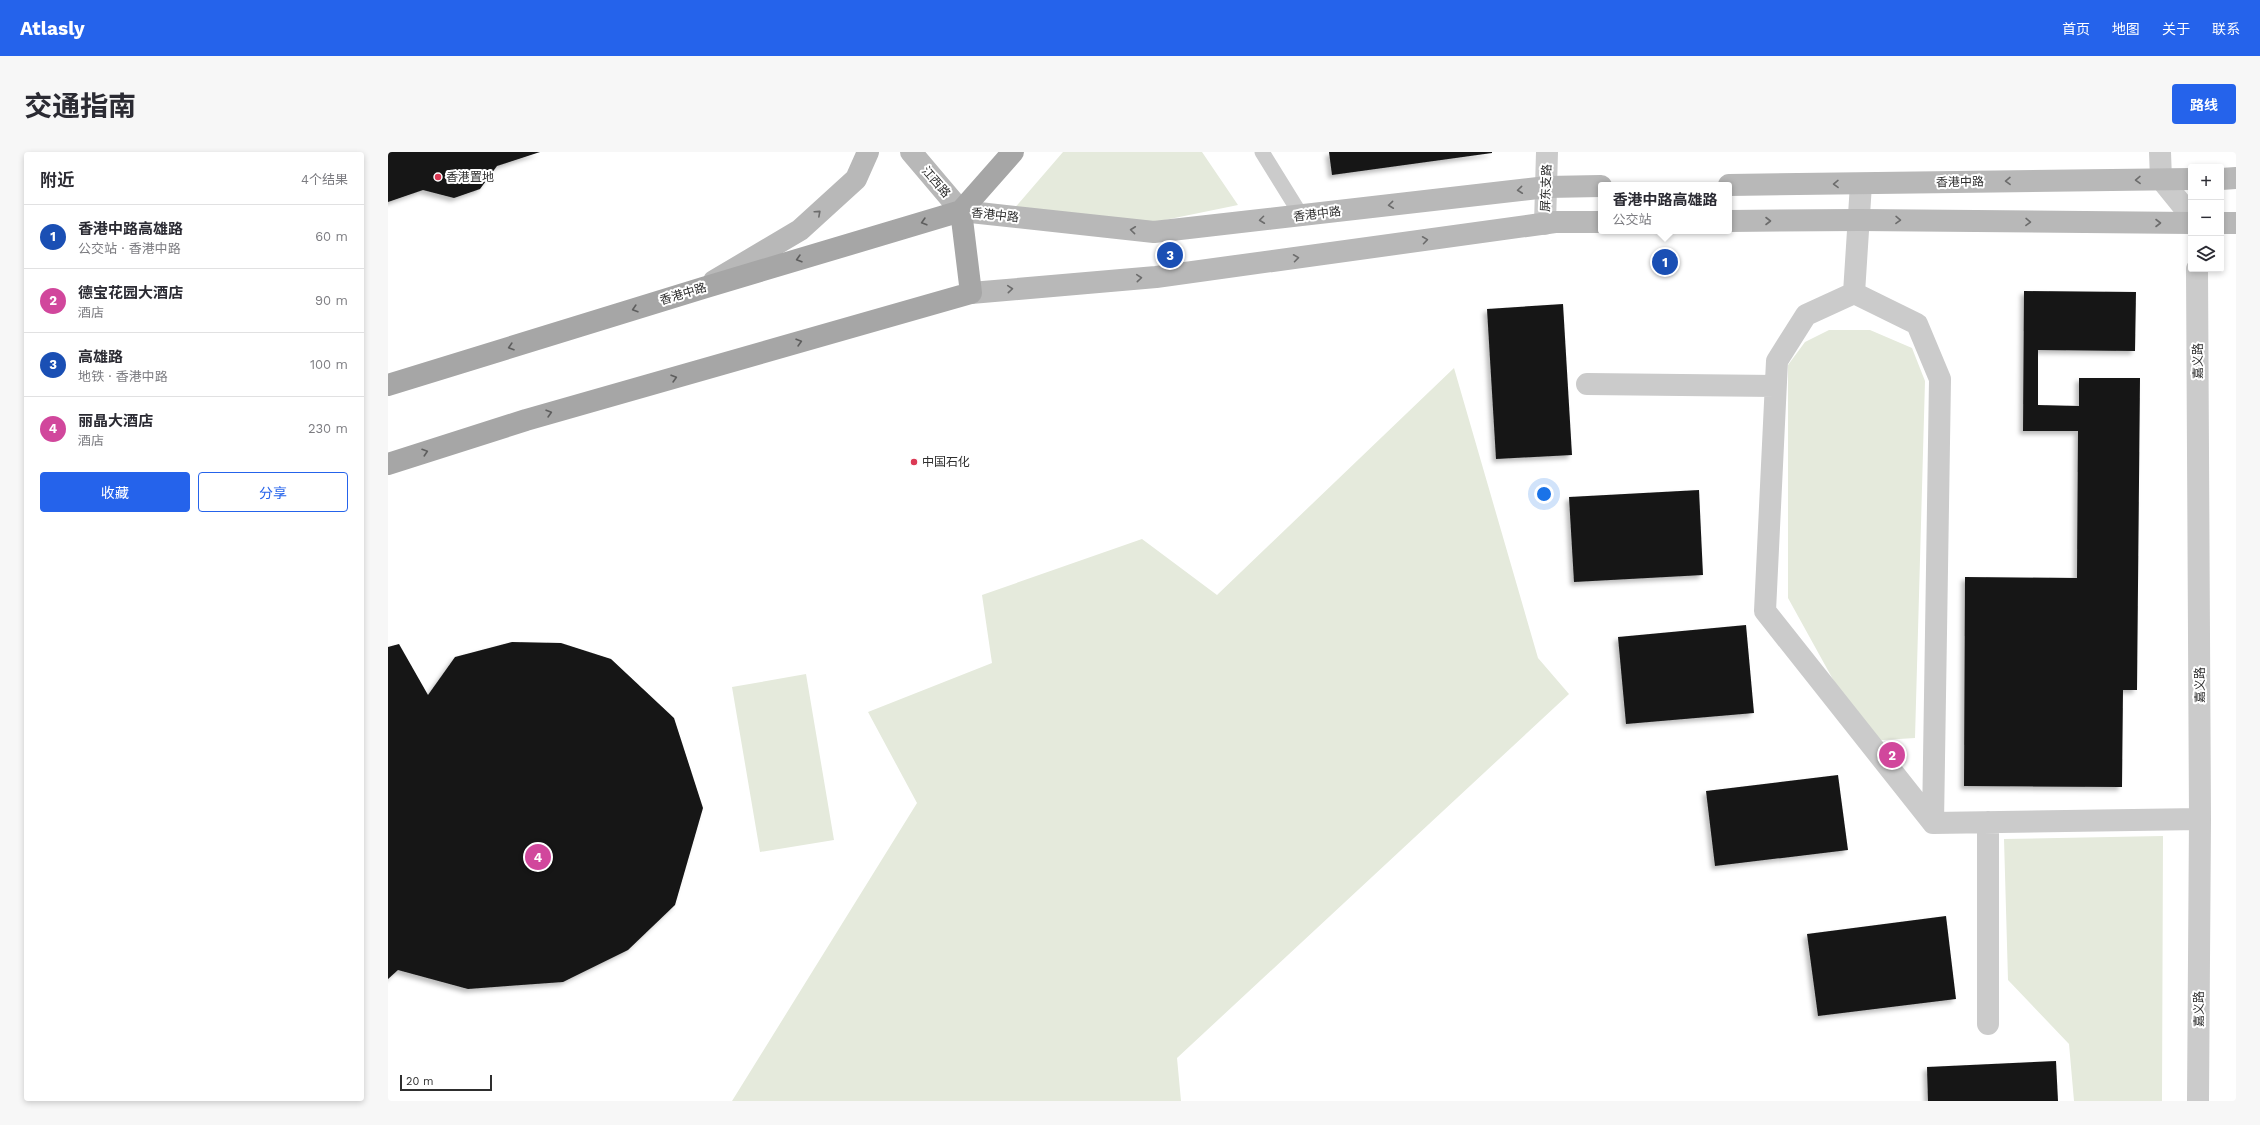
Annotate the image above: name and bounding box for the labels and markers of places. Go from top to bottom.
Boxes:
place label: 香港置地 [446,170,494,184]
marker: 香港置地 [433,172,443,182]
pin: 3 [1157,240,1183,270]
pin: 1 [1652,247,1678,277]
place label: 中国石化 [922,455,970,469]
marker: 中国石化 [909,457,919,467]
pin: 2 [1879,740,1905,770]
pin: 4 [525,842,551,872]

